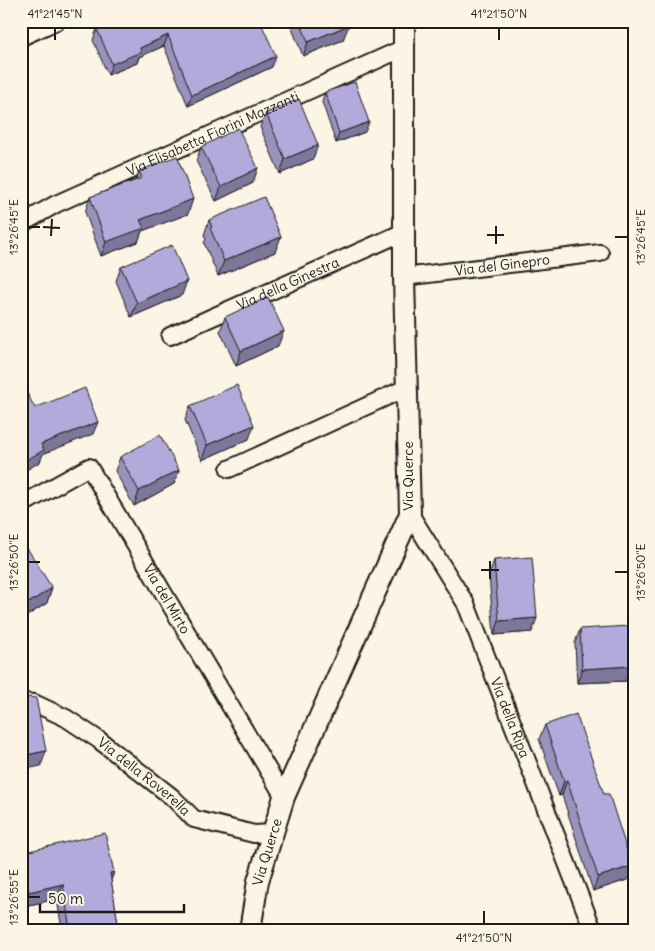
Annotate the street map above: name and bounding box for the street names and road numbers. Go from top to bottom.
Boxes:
street label: Via Elisabetta Fiorini Mazzanti [124,87,302,180]
street label: Via del Ginepro [454,250,551,280]
street label: Via della Ginestra [234,253,342,314]
street label: Via Querce [399,441,417,511]
street label: Via del Mirto [139,561,195,637]
street label: Via della Ripa [487,675,534,760]
street label: Via della Roverella [94,733,194,819]
street label: Via Querce [248,816,286,887]

